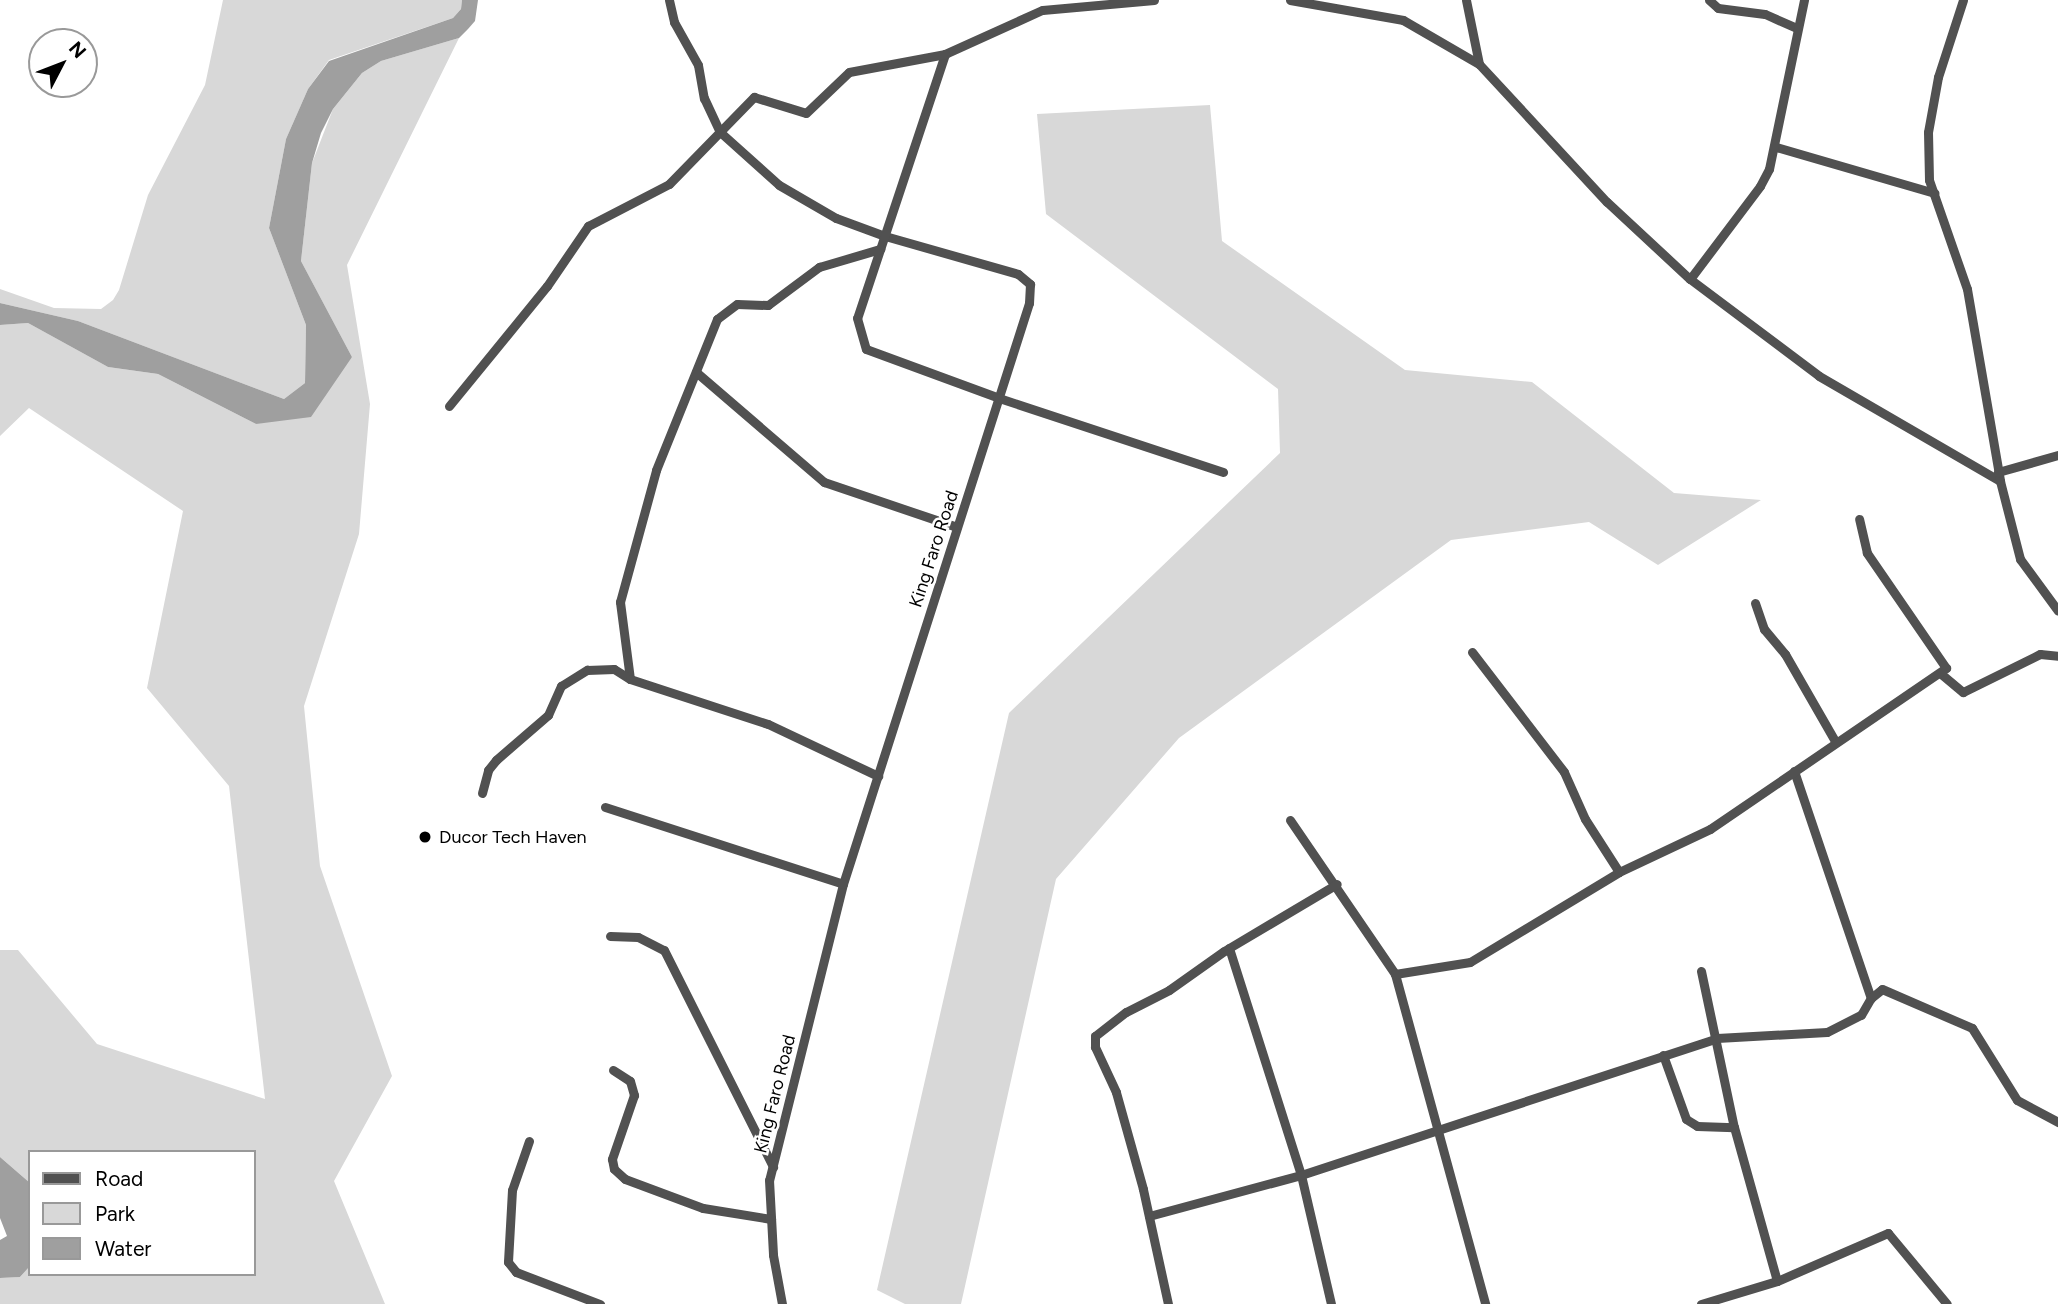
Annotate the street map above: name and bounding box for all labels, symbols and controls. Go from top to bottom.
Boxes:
north arrow [28,28,98,98]
text: N [64,37,91,63]
street label: King Faro Road [905,488,963,610]
place label: Ducor Tech Haven [439,826,587,848]
marker: Ducor Tech Haven [417,829,433,845]
street label: King Faro Road [750,1032,800,1156]
legend [28,1150,256,1276]
text: Road [95,1166,143,1191]
text: Park [95,1201,135,1226]
text: Water [95,1236,151,1261]

